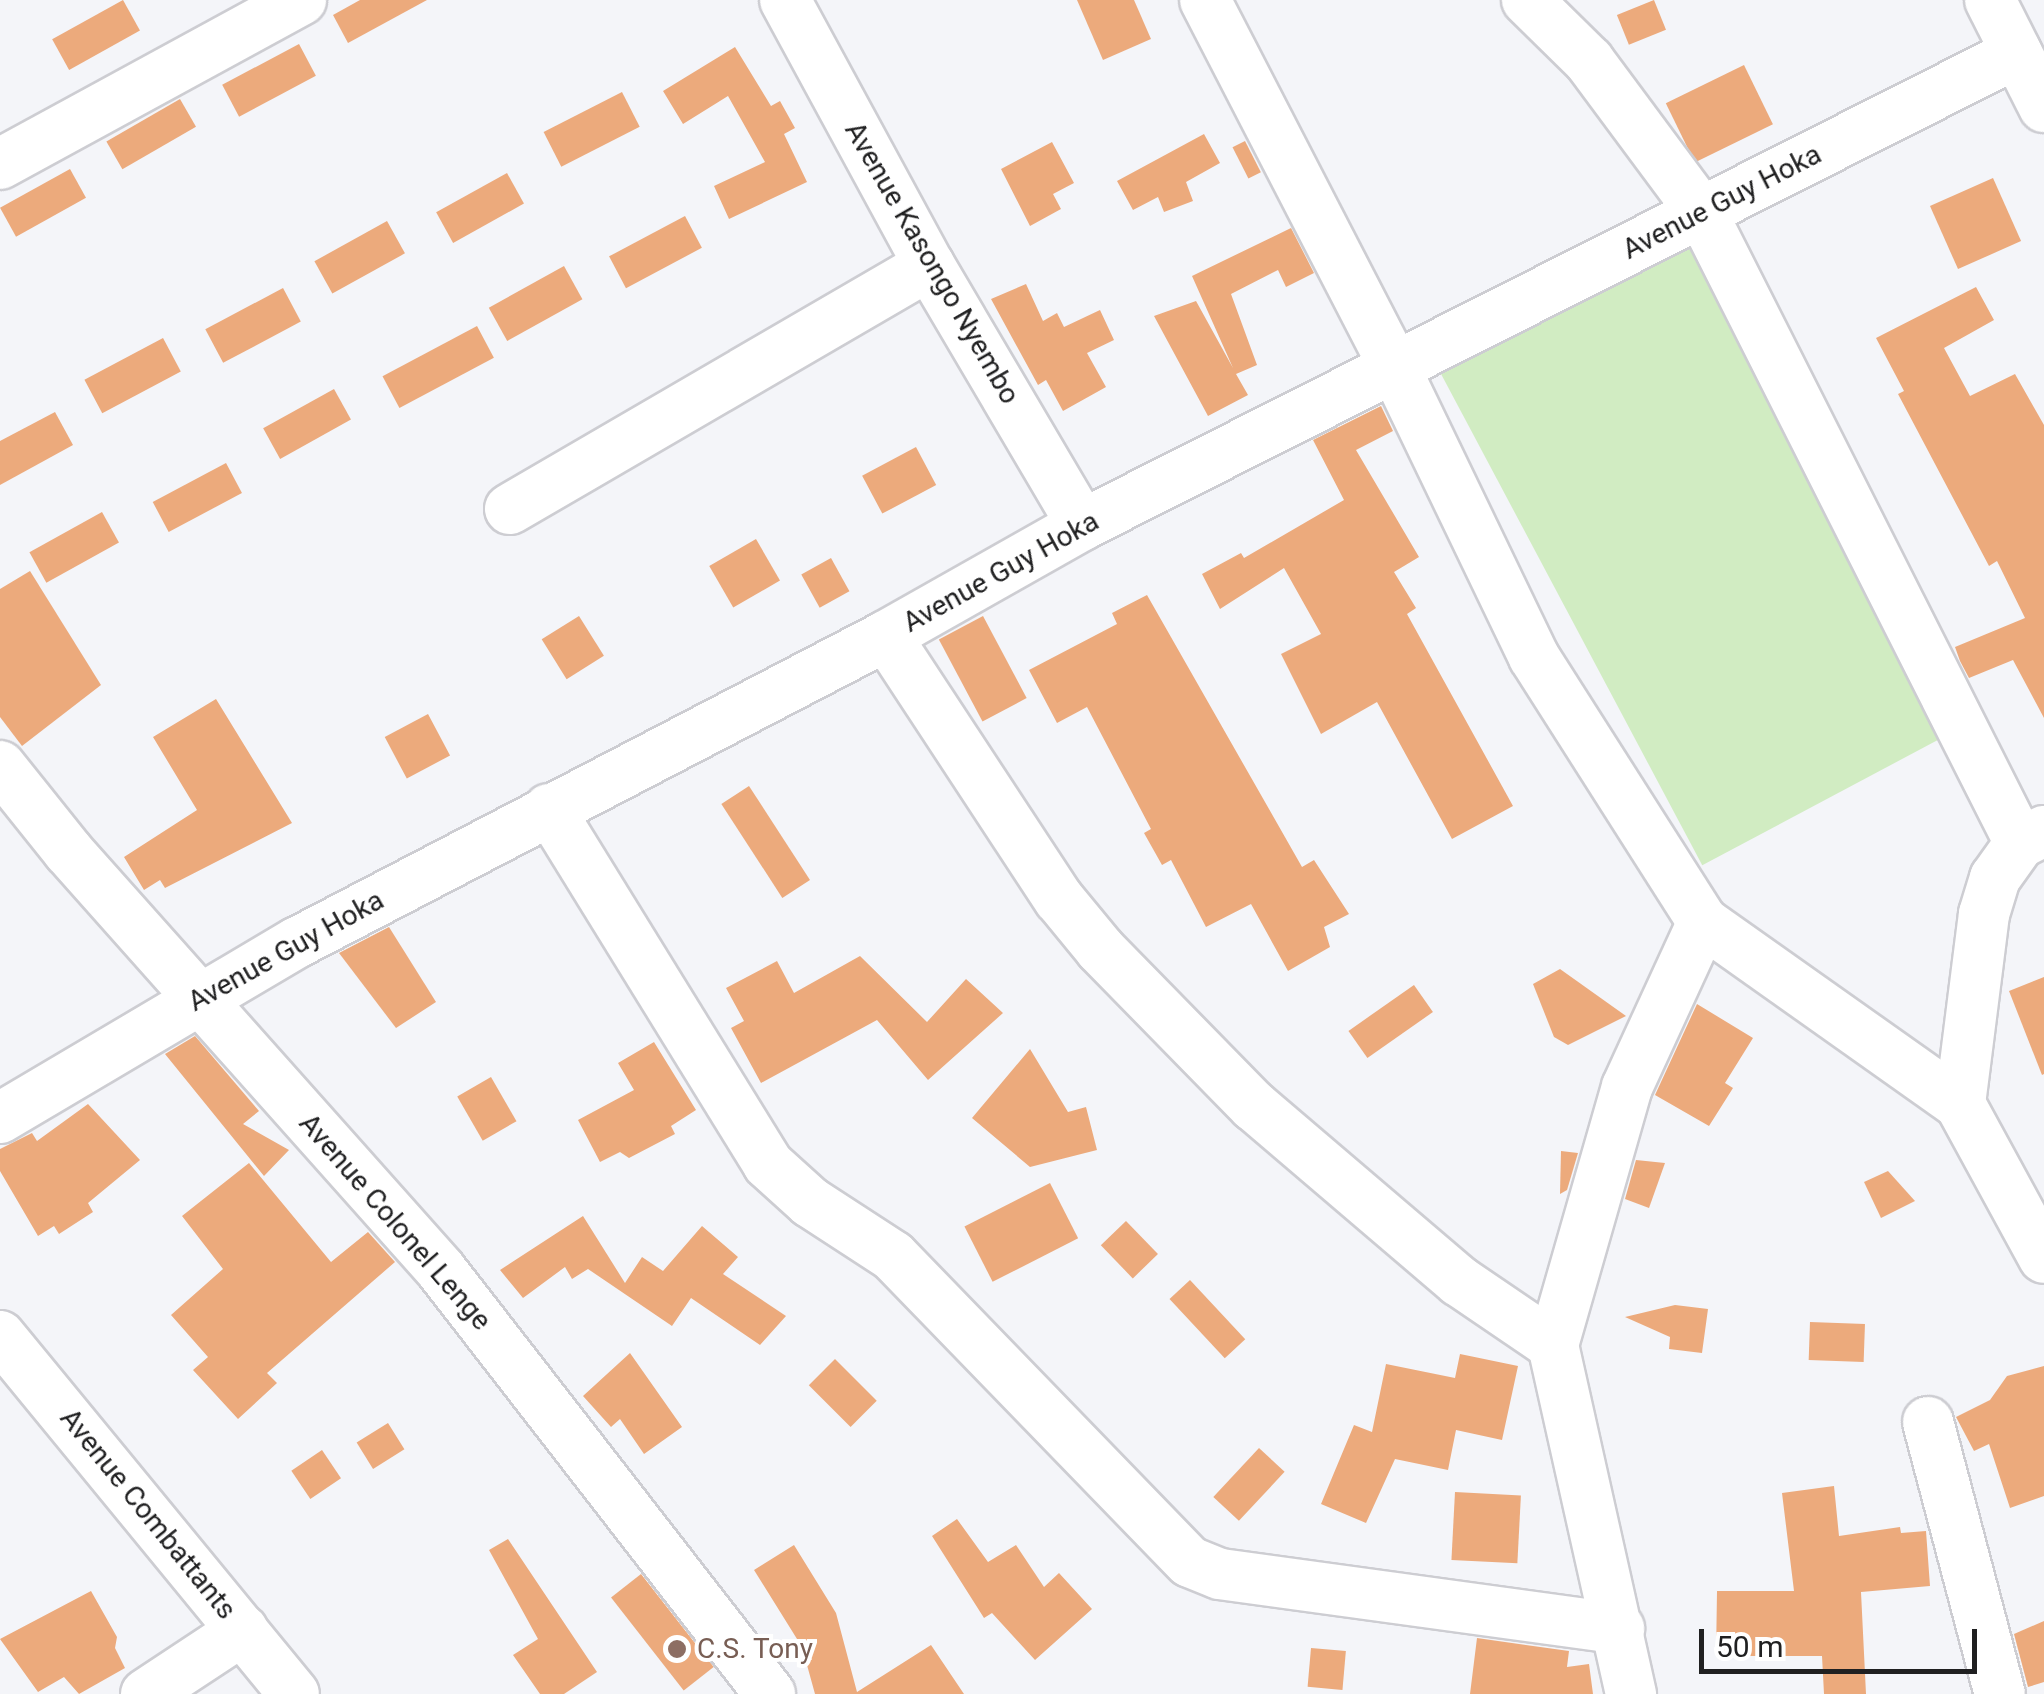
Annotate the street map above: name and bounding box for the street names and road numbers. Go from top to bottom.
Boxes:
street label: Avenue Kasongo Nyembo [837,116,1027,410]
street label: Avenue Guy Hoka [1617,137,1827,267]
street label: Avenue Guy Hoka [897,504,1105,640]
street label: Avenue Guy Hoka [182,883,390,1019]
street label: Avenue Colonel Lenge [292,1107,498,1337]
street label: Avenue Combattants [53,1402,243,1626]

